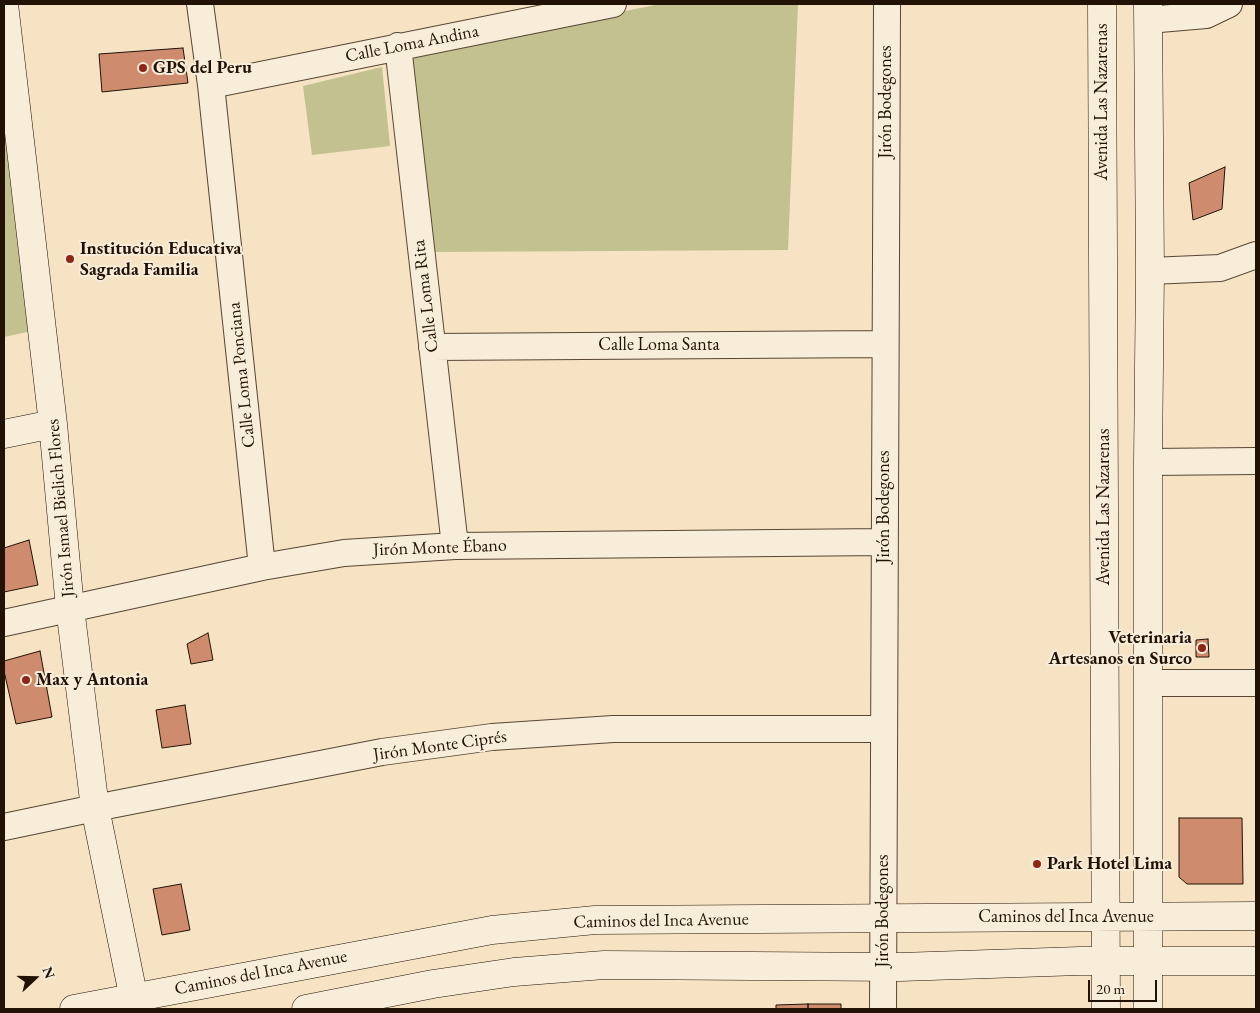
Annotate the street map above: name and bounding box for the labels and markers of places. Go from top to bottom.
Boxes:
place label: GPS del Peru [153,57,252,79]
marker: GPS del Peru [137,62,149,74]
place label: Institución Educativa Sagrada Familia [80,238,241,280]
marker: Institución Educativa Sagrada Familia [64,253,76,265]
place label: Veterinaria Artesanos en Surco [1049,627,1192,670]
marker: Veterinaria Artesanos en Surco [1196,642,1208,654]
place label: Max y Antonia [36,669,148,691]
marker: Max y Antonia [20,674,32,686]
place label: Park Hotel Lima [1047,853,1172,875]
marker: Park Hotel Lima [1031,858,1043,870]

